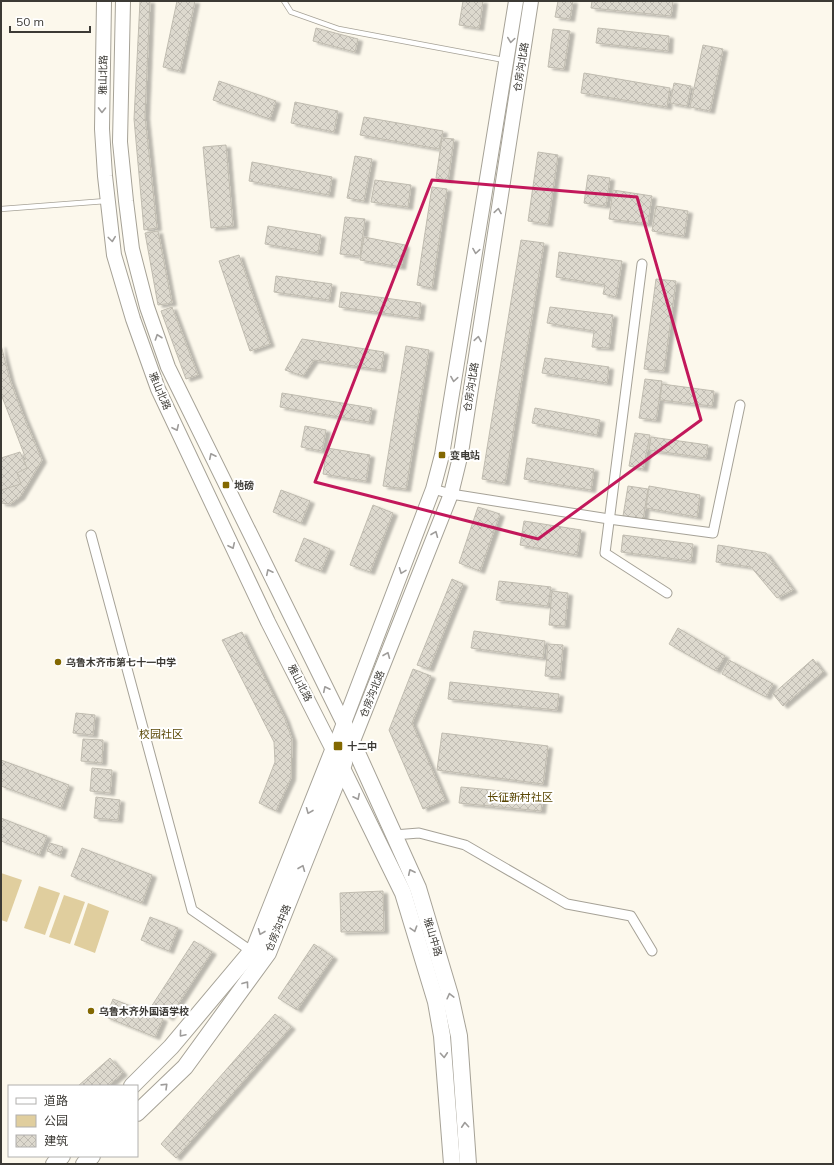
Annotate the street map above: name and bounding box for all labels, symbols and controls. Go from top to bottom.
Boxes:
scale bar [10,8,90,34]
text: 50 m [16,14,44,29]
one-way arrow [507,37,516,43]
street label: 仓房沟北路 [511,41,531,93]
street label: 雅山北路 [96,55,110,95]
one-way arrow [98,107,106,113]
one-way arrow [493,208,502,214]
one-way arrow [108,236,117,242]
one-way arrow [472,248,481,254]
one-way arrow [154,334,163,341]
one-way arrow [473,336,482,342]
street label: 仓房沟北路 [461,361,481,413]
street label: 雅山北路 [146,370,174,412]
one-way arrow [450,376,459,382]
one-way arrow [171,424,179,431]
place label: 变电站 [450,449,480,462]
marker: 变电站 [437,450,447,460]
one-way arrow [209,452,217,460]
place label: 地磅 [234,479,254,492]
marker: 地磅 [221,480,231,490]
one-way arrow [430,530,438,538]
one-way arrow [227,541,235,549]
one-way arrow [398,568,406,575]
one-way arrow [266,569,274,577]
one-way arrow [383,651,391,658]
place label: 乌鲁木齐市第七十一中学 [66,656,176,669]
marker: 乌鲁木齐市第七十一中学 [53,657,63,667]
street label: 雅山北路 [285,662,315,704]
street label: 仓房沟北路 [357,668,387,720]
one-way arrow [323,686,331,693]
district label: 校园社区 [139,727,183,741]
marker: 十二中 [332,740,344,752]
place label: 十二中 [347,740,377,753]
district label: 长征新村社区 [487,790,553,804]
one-way arrow [352,793,359,801]
one-way arrow [305,808,313,815]
one-way arrow [297,865,305,873]
one-way arrow [408,869,416,877]
street label: 仓房沟中路 [262,902,294,954]
street label: 雅山中路 [421,916,445,958]
one-way arrow [409,925,418,932]
one-way arrow [257,929,265,936]
one-way arrow [241,982,248,989]
one-way arrow [446,993,455,1000]
place label: 乌鲁木齐外国语学校 [99,1005,189,1018]
marker: 乌鲁木齐外国语学校 [86,1006,96,1016]
one-way arrow [179,1030,186,1037]
one-way arrow [439,1052,448,1058]
one-way arrow [160,1083,168,1091]
legend [8,1085,138,1157]
text: 道路 [44,1093,68,1108]
text: 公园 [44,1113,68,1128]
one-way arrow [460,1122,469,1128]
text: 建筑 [44,1133,68,1148]

